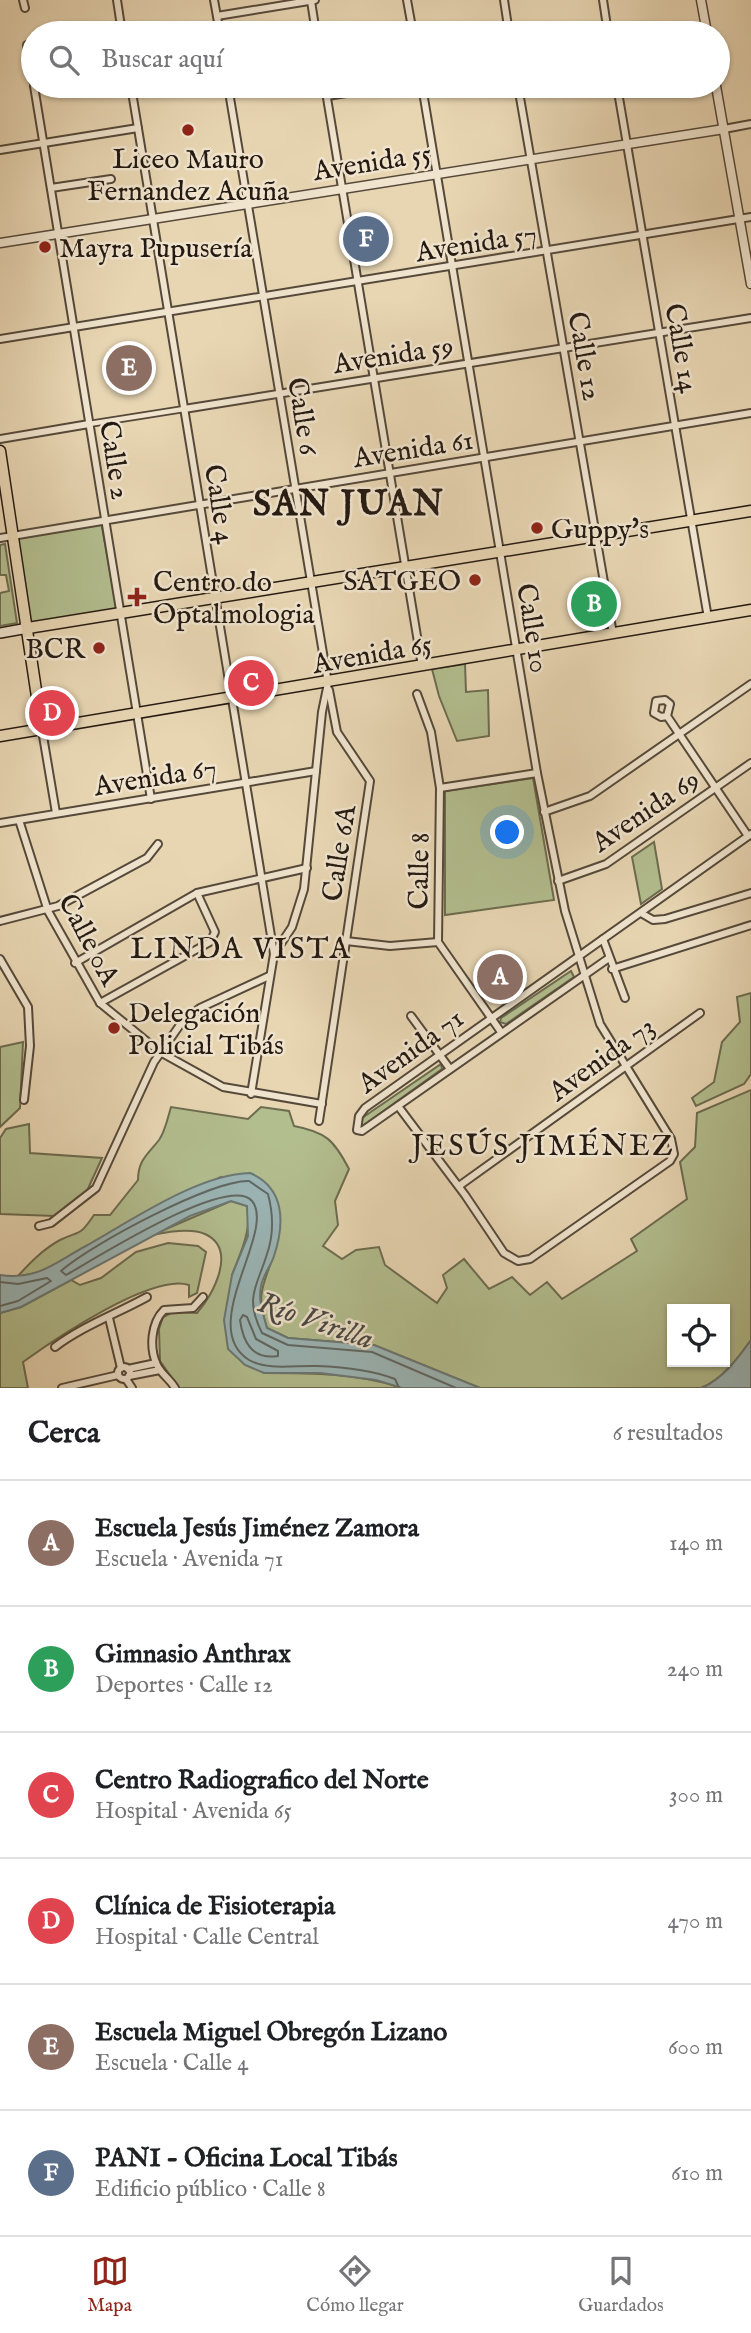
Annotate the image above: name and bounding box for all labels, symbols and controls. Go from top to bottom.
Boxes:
search box [21,21,730,98]
icon: search [45,41,83,79]
text: Buscar aquí [101,43,223,76]
marker: Liceo Mauro Fernandez Acuña [180,122,196,138]
street label: Avenida 55 [310,137,434,190]
place label: Liceo Mauro Fernandez Acuña [87,143,290,210]
pin: F [343,213,389,265]
street label: Avenida 57 [412,218,539,271]
place label: Mayra Pupusería [59,232,253,267]
marker: Mayra Pupusería [37,239,53,255]
street label: Calle 14 [655,301,706,396]
street label: Calle 12 [559,309,609,404]
street label: Avenida 59 [330,330,456,383]
pin: E [106,342,152,394]
street label: Calle 6 [278,375,325,459]
street label: Calle 2 [90,418,137,502]
street label: Avenida 61 [350,424,476,477]
street label: Calle 4 [195,462,242,547]
district label: SAN JUAN [253,483,445,528]
place label: Guppy's [551,513,649,548]
marker: Guppy's [529,520,545,536]
place label: SATGEO [343,565,461,600]
place label: Centro do Optalmologia [153,566,316,633]
marker: SATGEO [467,572,483,588]
pin: B [571,578,617,630]
street label: Calle 10 [507,581,556,676]
marker: Centro do Optalmologia [127,587,147,607]
street label: Avenida 65 [309,628,435,683]
place label: BCR [25,633,86,668]
marker: BCR [91,640,107,656]
pin: C [228,657,274,709]
pin: D [29,687,75,739]
street label: Avenida 67 [91,752,219,806]
street label: Avenida 69 [585,763,707,862]
street label: Calle 6A [316,802,366,904]
your location [490,815,524,849]
street label: Calle 8 [402,832,439,910]
street label: Calle 0A [49,888,127,993]
district label: LINDA VISTA [130,931,352,969]
pin: A [477,951,523,1003]
place label: Delegación Policial Tibás [128,997,284,1064]
street label: Avenida 71 [351,1002,471,1103]
street label: Avenida 73 [542,1010,662,1111]
marker: Delegación Policial Tibás [106,1020,122,1036]
district label: JESÚS JIMÉNEZ [408,1127,675,1166]
water label: Río Virilla [253,1284,378,1359]
map controls [667,1304,730,1367]
button: locate [667,1304,730,1367]
text: Cerca [28,1415,100,1453]
text: 6 resultados [612,1419,723,1448]
text: Escuela Jesús Jiménez Zamora [95,1512,419,1545]
text: A [43,1529,59,1558]
text: 140 m [669,1529,723,1558]
text: Escuela · Avenida 71 [95,1545,283,1574]
text: Gimnasio Anthrax [95,1638,291,1671]
text: B [43,1655,59,1684]
text: 240 m [667,1655,723,1684]
text: Deportes · Calle 12 [95,1671,273,1700]
text: Centro Radiografico del Norte [95,1764,429,1797]
text: C [43,1781,59,1810]
text: 300 m [669,1781,723,1810]
text: Hospital · Avenida 65 [95,1797,292,1826]
text: Clínica de Fisioterapia [95,1890,335,1923]
text: D [42,1907,60,1936]
text: 470 m [668,1907,723,1936]
text: Hospital · Calle Central [95,1923,319,1952]
text: Escuela Miguel Obregón Lizano [95,2016,447,2049]
text: E [43,2033,59,2062]
text: 600 m [668,2033,723,2062]
text: Escuela · Calle 4 [95,2049,248,2078]
text: PANI - Oficina Local Tibás [95,2142,398,2175]
text: F [44,2159,58,2188]
text: 610 m [671,2159,723,2188]
text: Edificio público · Calle 8 [95,2175,326,2204]
tab: Mapa [87,2252,132,2318]
tab: Cómo llegar [306,2252,404,2318]
tab: Guardados [578,2252,664,2318]

